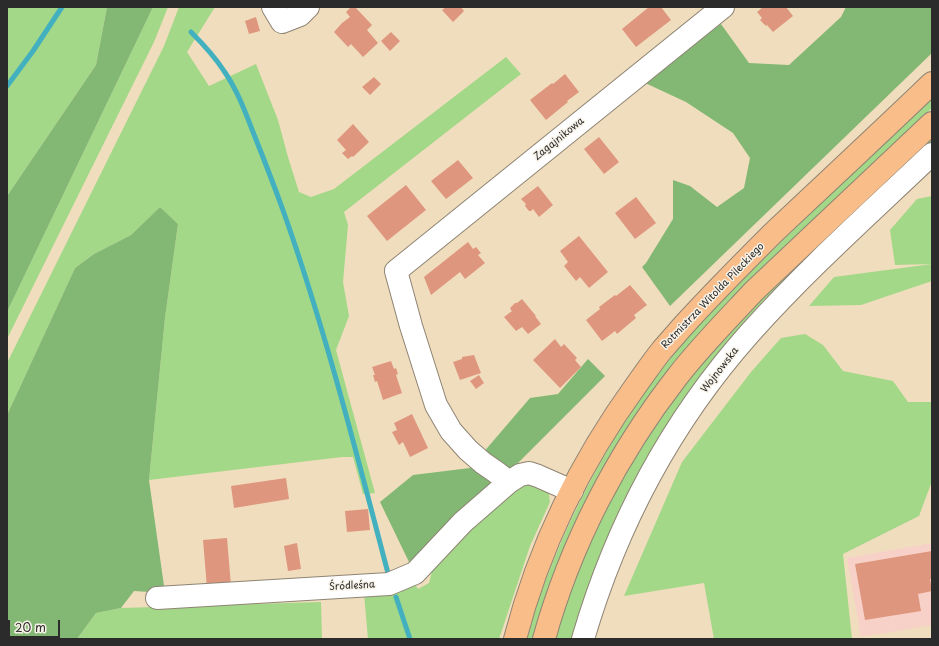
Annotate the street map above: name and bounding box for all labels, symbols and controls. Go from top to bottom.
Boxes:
street label: Zagajnikowa [531,115,587,163]
street label: Rotmistrza Witolda Pileckiego [659,241,767,351]
street label: Wojnowska [698,345,742,395]
street label: Śródleśna [329,579,375,593]
scale bar [10,612,62,638]
text: 20 m [15,618,46,636]

